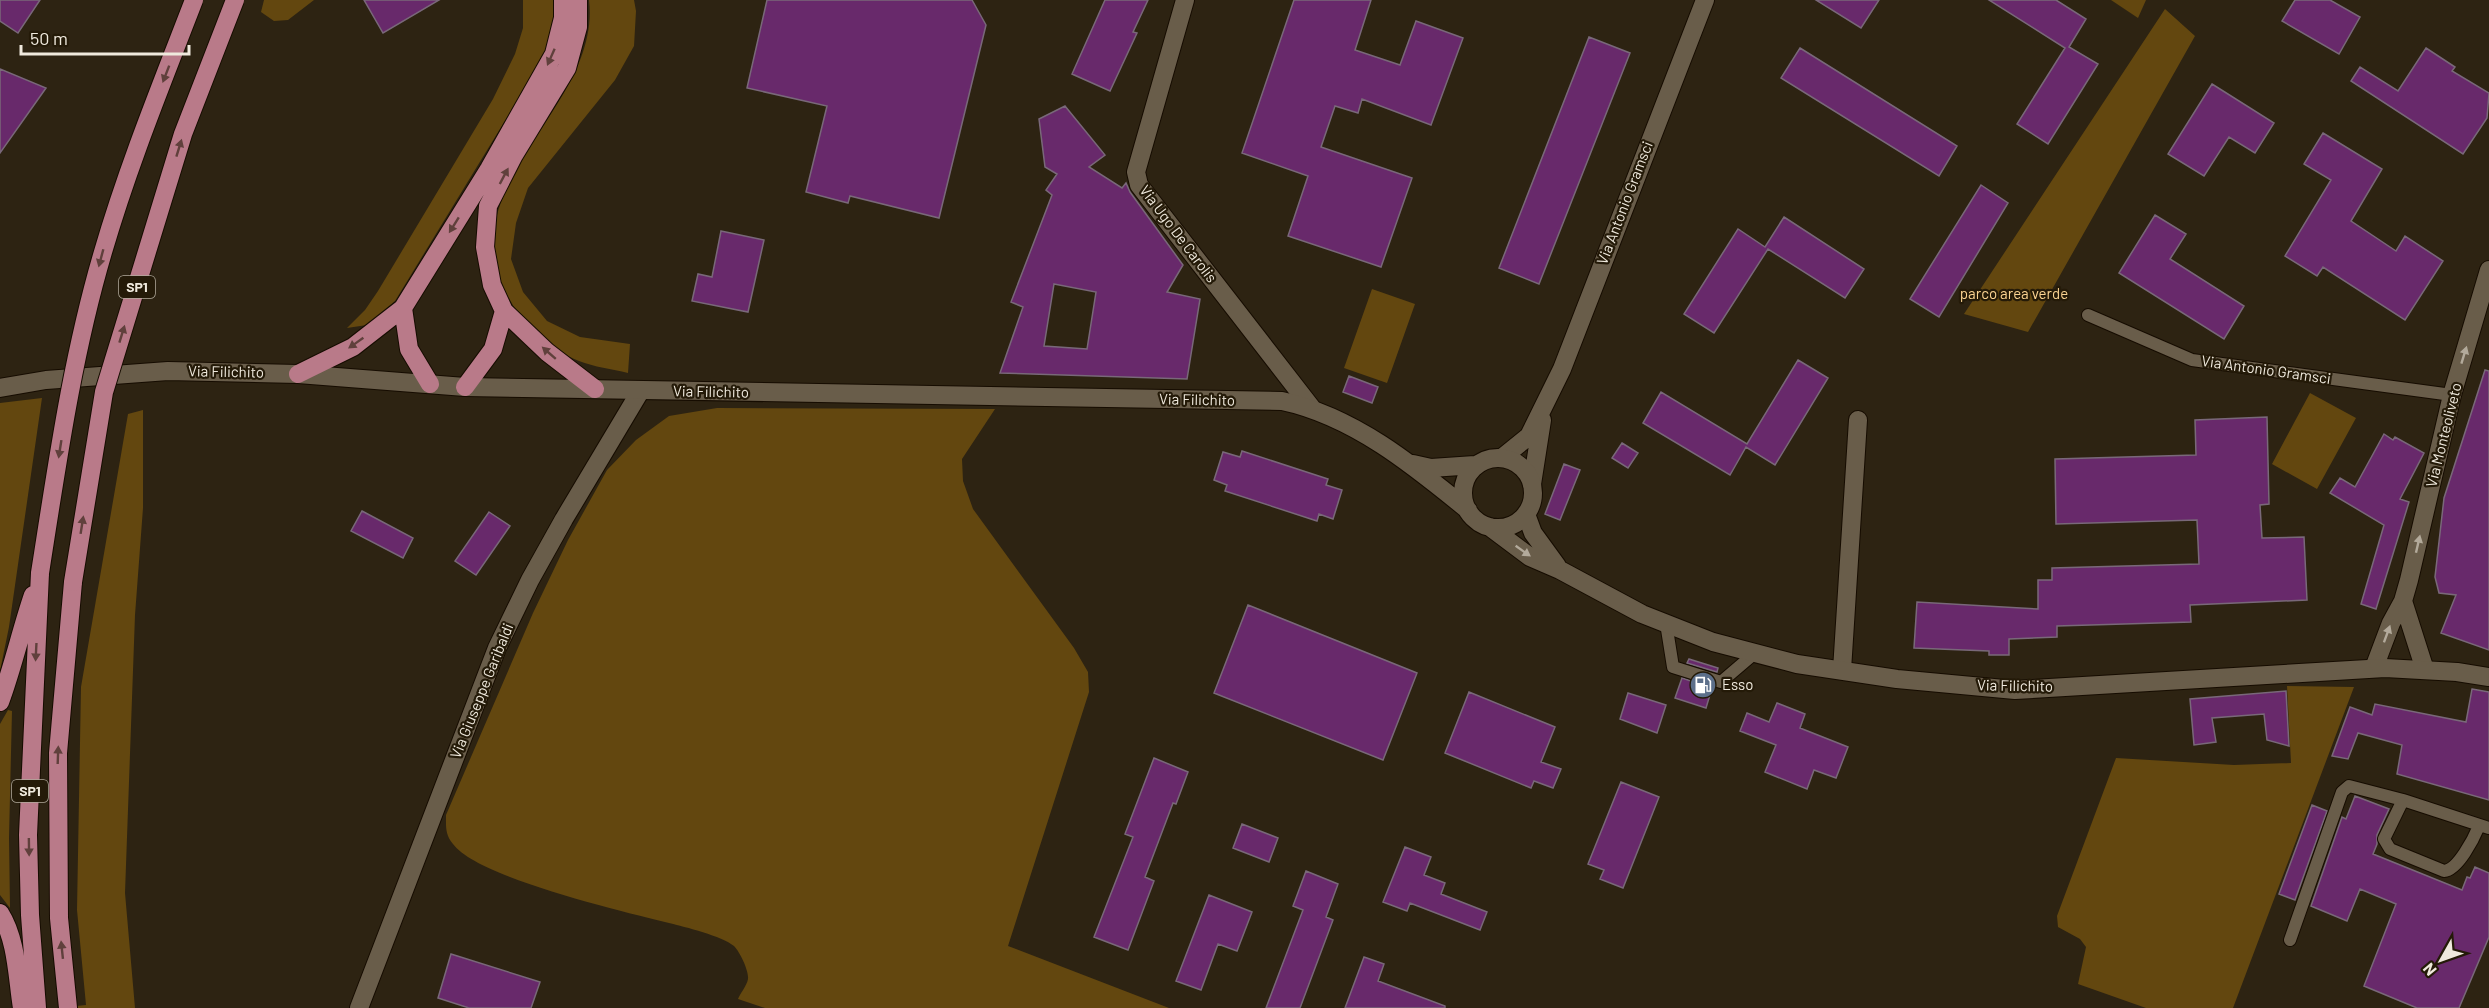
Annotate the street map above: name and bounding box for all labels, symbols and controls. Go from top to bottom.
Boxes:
scale bar [21,18,189,56]
text: 50 m [30,27,68,49]
one-way arrow [547,48,556,65]
one-way arrow [160,65,170,83]
street label: Via Antonio Gramsci [1592,138,1656,267]
one-way arrow [175,139,184,157]
one-way arrow [499,167,508,184]
street label: Via Ugo De Carolis [1136,181,1221,286]
one-way arrow [448,217,459,233]
one-way arrow [96,249,106,267]
road number: SP1 [119,276,155,298]
park label: parco area verde [1960,284,2068,302]
one-way arrow [118,325,127,343]
one-way arrow [349,337,365,349]
one-way arrow [541,346,557,359]
one-way arrow [2460,346,2469,364]
street label: Via Antonio Gramsci [2200,351,2332,387]
street label: Via Filichito [188,361,264,381]
street label: Via Filichito [673,381,749,401]
street label: Via Monteoliveto [2421,381,2465,489]
street label: Via Filichito [1159,389,1235,409]
one-way arrow [55,439,64,458]
one-way arrow [78,515,87,534]
one-way arrow [2413,535,2423,554]
one-way arrow [1515,545,1531,557]
street label: Via Giuseppe Garibaldi [446,620,516,761]
one-way arrow [2382,625,2392,643]
one-way arrow [31,643,41,662]
fuel station icon: Esso [1688,670,1718,700]
place label: Esso [1722,675,1753,693]
street label: Via Filichito [1977,675,2053,695]
one-way arrow [53,745,63,764]
road number: SP1 [12,780,48,802]
one-way arrow [24,838,34,857]
north arrow [2411,930,2471,990]
one-way arrow [57,940,67,959]
text: N [2418,960,2440,980]

